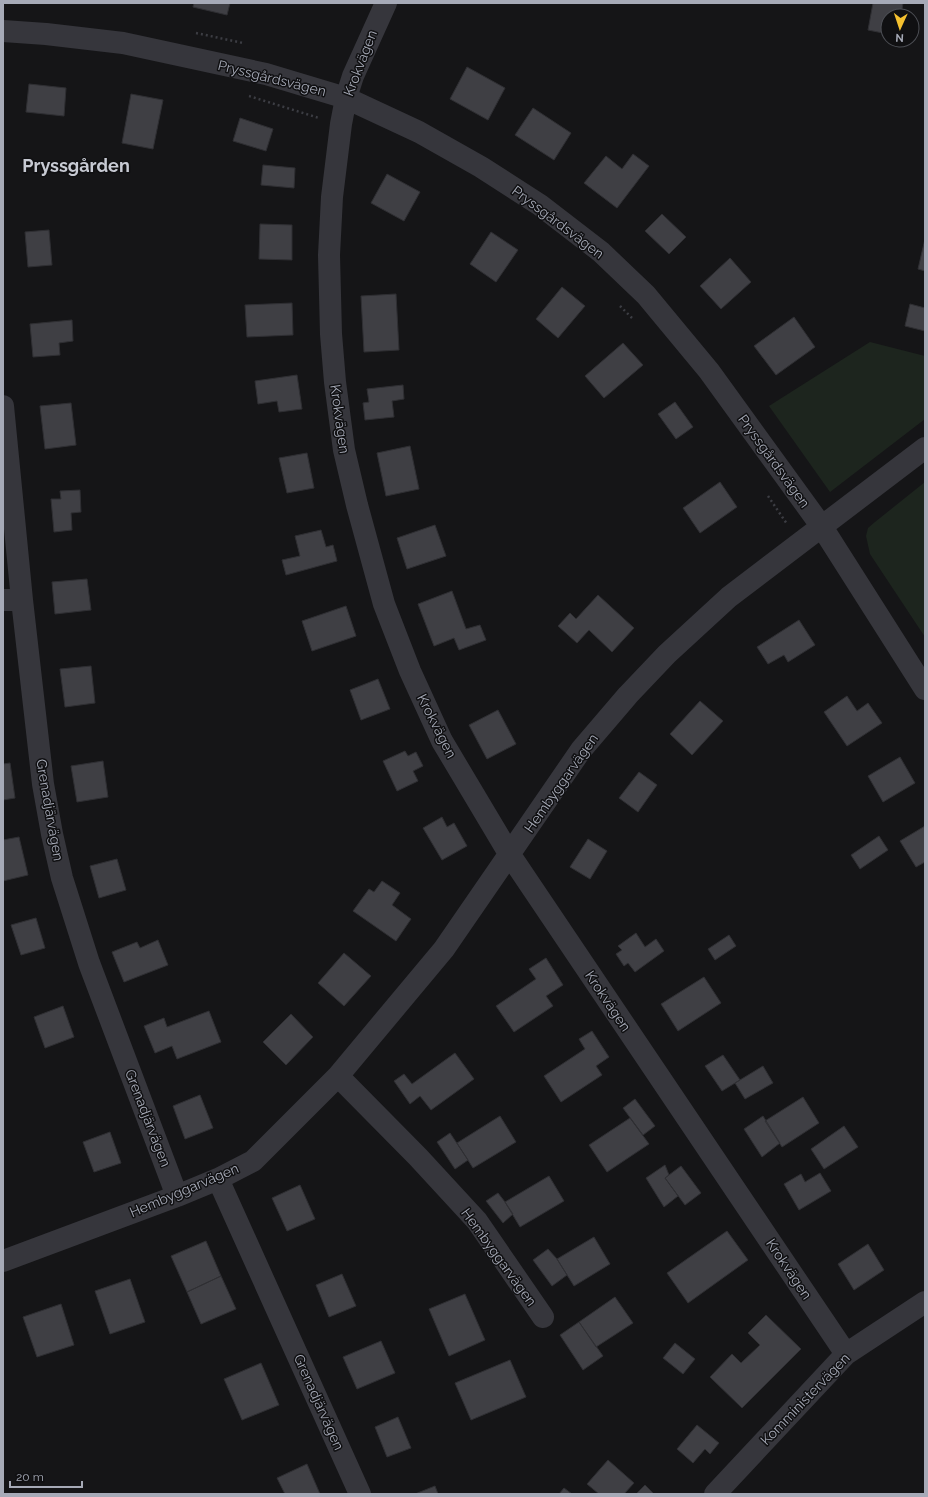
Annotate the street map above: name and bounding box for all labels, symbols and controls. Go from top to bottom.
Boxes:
north arrow [880,8,920,48]
street label: Krokvägen [340,28,380,98]
text: N [895,31,904,44]
street label: Pryssgårdsvägen [216,57,328,99]
district label: Pryssgården [22,155,130,176]
street label: Pryssgårdsvägen [509,182,607,262]
street label: Krokvägen [327,384,353,454]
street label: Pryssgårdsvägen [735,411,813,511]
street label: Krokvägen [414,691,460,761]
street label: Hembyggarvägen [521,731,601,835]
street label: Grenadjärvägen [33,758,67,862]
street label: Krokvägen [582,968,634,1034]
street label: Grenadjärvägen [122,1067,174,1169]
street label: Hembyggarvägen [127,1160,241,1220]
street label: Hembyggarvägen [458,1205,540,1309]
street label: Krokvägen [763,1236,815,1302]
street label: Komministervägen [757,1350,853,1448]
street label: Grenadjärvägen [291,1352,347,1452]
scale bar [10,1463,82,1489]
text: 20 m [16,1470,44,1484]

